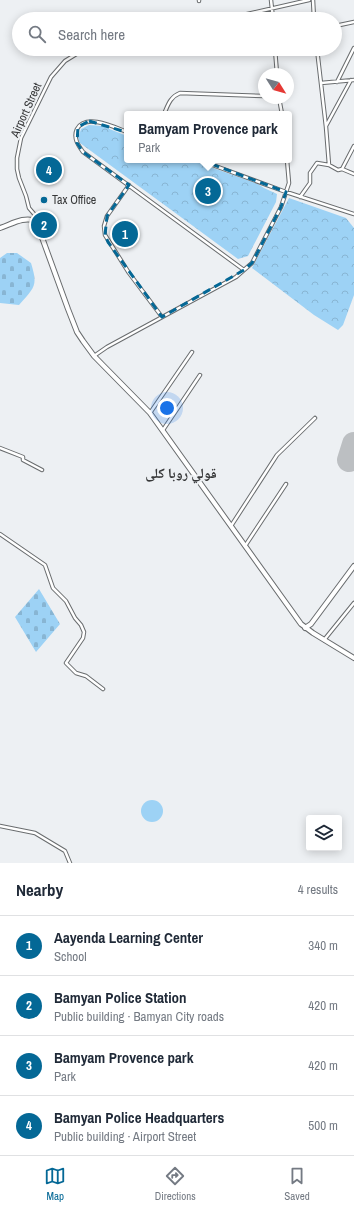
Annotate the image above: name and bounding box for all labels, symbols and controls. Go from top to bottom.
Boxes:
search box [12,12,342,56]
icon: search [26,23,48,45]
text: Search here [58,24,125,45]
north arrow [258,68,294,104]
street label: Airport Street [6,80,45,141]
popup [124,111,292,163]
text: Bamyam Provence park [138,118,278,139]
text: Park [138,139,160,156]
pin: 4 [36,155,62,185]
pin: 3 [195,176,221,206]
place label: Tax Office [52,192,96,208]
marker: Tax Office [39,195,49,205]
pin: 2 [31,210,57,240]
pin: 1 [112,219,138,249]
your location [157,398,177,418]
district label: قولي روبا کلی [145,464,217,484]
map controls [306,815,342,851]
button: layers [306,815,342,851]
text: Nearby [16,878,63,901]
text: 4 results [298,881,338,898]
text: Aayenda Learning Center [54,927,203,948]
text: 1 [26,937,32,954]
text: 340 m [308,937,338,954]
text: School [54,948,87,965]
text: Bamyan Police Station [54,987,187,1008]
text: 2 [26,997,32,1014]
text: 420 m [308,997,338,1014]
text: Public building · Bamyan City roads [54,1008,224,1025]
text: Bamyam Provence park [54,1047,193,1068]
text: 3 [26,1057,32,1074]
text: 420 m [308,1057,338,1074]
text: Park [54,1068,76,1085]
text: Bamyan Police Headquarters [54,1107,224,1128]
text: 4 [26,1117,32,1134]
text: 500 m [308,1117,338,1134]
text: Public building · Airport Street [54,1128,196,1145]
tab: Map [44,1165,66,1203]
tab: Directions [155,1165,196,1203]
tab: Saved [284,1165,310,1203]

